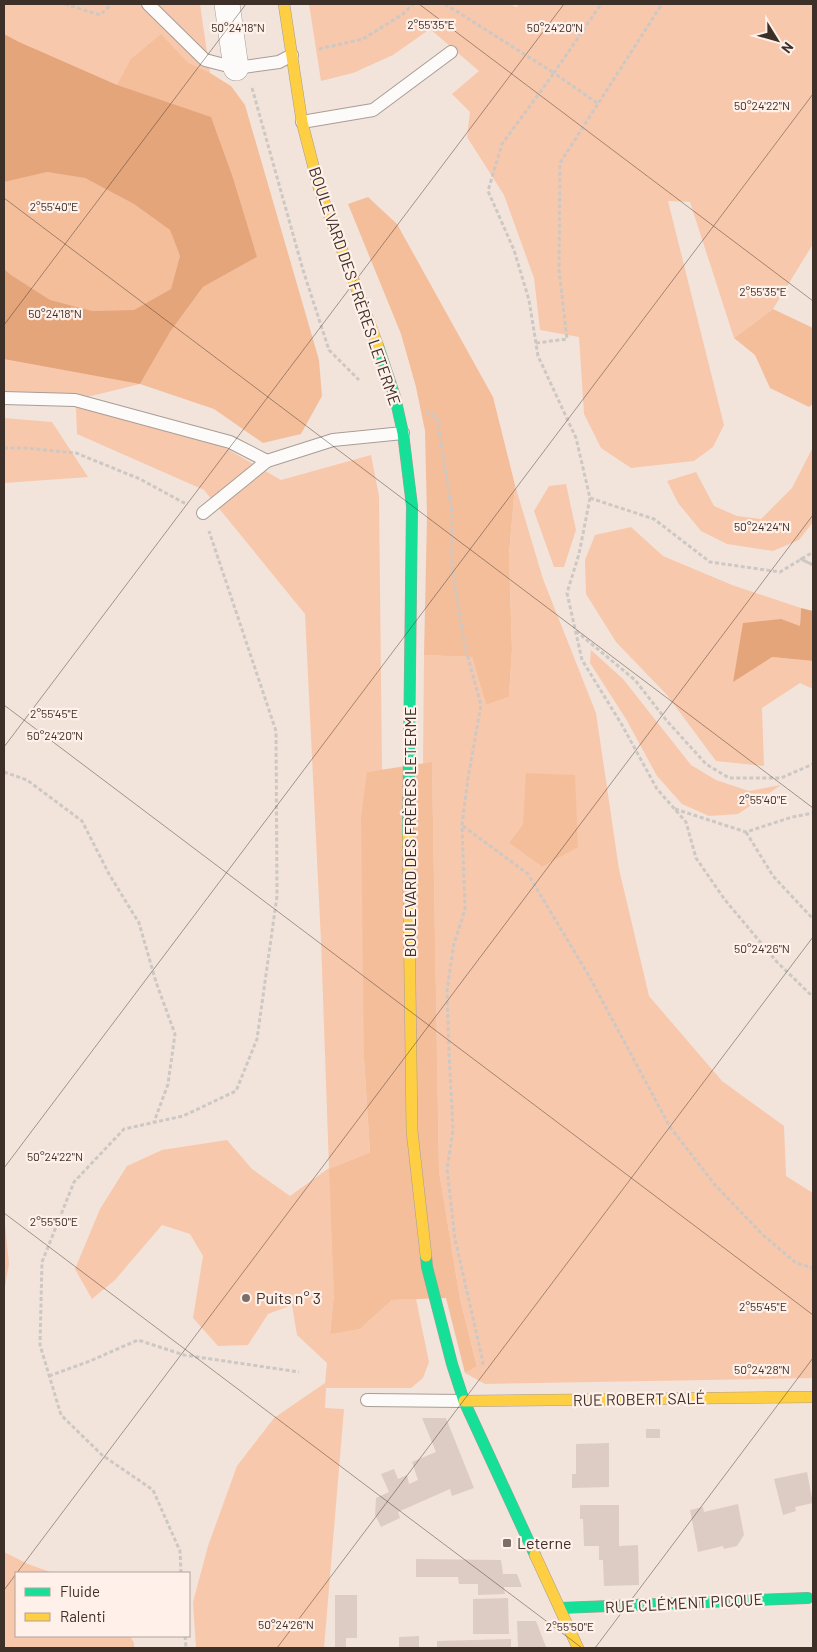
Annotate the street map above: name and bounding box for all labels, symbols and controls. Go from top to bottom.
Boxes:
north arrow [752,15,802,65]
text: 2°55'35"E [407,17,455,31]
text: 50°24'18"N [211,20,265,34]
text: 50°24'20"N [527,20,583,34]
text: N [778,39,797,57]
text: 50°24'22"N [734,98,790,112]
street label: BOULEVARD DES FRÈRES LETERME [306,164,405,408]
text: 2°55'40"E [30,199,78,213]
text: 2°55'35"E [739,284,787,298]
text: 50°24'18"N [28,306,82,320]
text: 50°24'24"N [734,519,790,533]
text: 2°55'45"E [30,706,78,720]
street label: BOULEVARD DES FRÈRES LETERME [400,707,419,958]
text: 50°24'20"N [27,728,83,742]
text: 2°55'40"E [739,792,787,806]
text: 50°24'26"N [734,941,790,955]
text: 50°24'22"N [27,1149,83,1163]
text: 2°55'50"E [30,1214,78,1228]
place label: Puits n° 3 [256,1288,321,1307]
marker: Puits n° 3 [240,1292,252,1304]
text: 2°55'45"E [739,1299,787,1313]
text: 50°24'28"N [734,1362,790,1376]
street label: RUE ROBERT SALÉ [573,1388,705,1409]
place label: Leterne [517,1533,571,1552]
marker: Leterne [501,1537,513,1549]
legend [15,1572,190,1637]
text: Fluide [60,1582,100,1600]
street label: RUE CLÉMENT PICQUE [604,1589,764,1616]
text: Ralenti [60,1607,106,1625]
text: 50°24'26"N [258,1617,314,1631]
text: 2°55'50"E [546,1619,594,1633]

